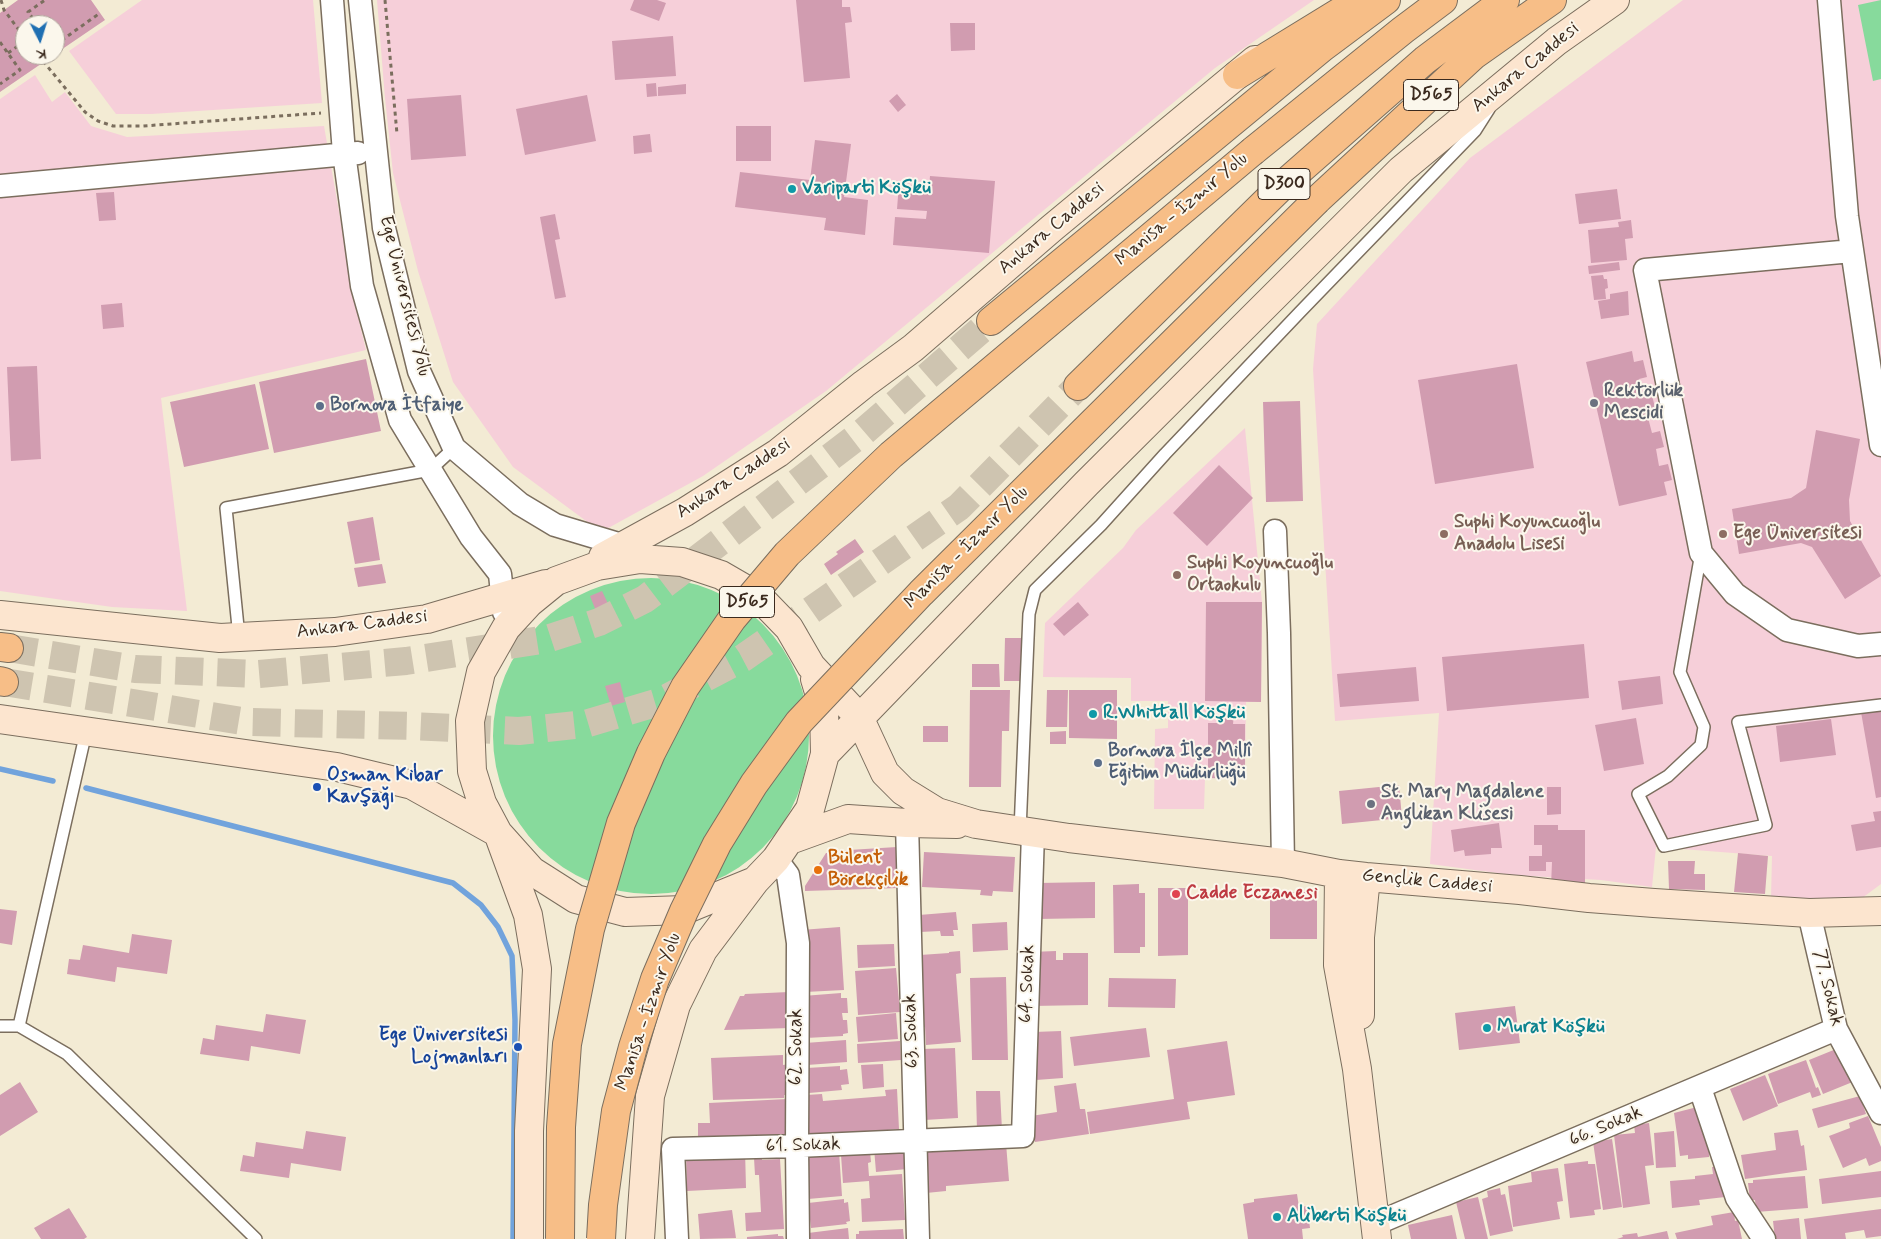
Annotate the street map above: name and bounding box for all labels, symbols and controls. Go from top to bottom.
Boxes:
north arrow [15,15,65,65]
street label: Ankara Caddesi [1468,18,1584,118]
text: K [36,45,47,63]
road number: D565 [1404,80,1458,110]
street label: Manisa - İzmir Yolu [1111,148,1253,272]
road number: D300 [1258,168,1310,200]
place label: Variparti Köşkü [802,178,931,200]
street label: Ankara Caddesi [994,178,1110,280]
marker: Variparti Köşkü [786,183,798,195]
street label: Ege Üniversitesi Yolu [373,213,435,379]
place label: Rektörlük Mescidi [1604,381,1683,425]
place label: Bornova İtfaiye [330,395,464,417]
marker: Rektörlük Mescidi [1588,397,1600,409]
marker: Bornova İtfaiye [314,400,326,412]
street label: Ankara Caddesi [673,434,795,524]
street label: Manisa - İzmir Yolu [900,481,1034,615]
place label: Suphi Koyuncuoğlu Anadolu Lisesi [1454,512,1600,556]
place label: Ege Üniversitesi [1733,523,1862,545]
marker: Suphi Koyuncuoğlu Anadolu Lisesi [1438,528,1450,540]
marker: Ege Üniversitesi [1717,528,1729,540]
place label: Suphi Koyuncuoğlu Ortaokulu [1187,553,1333,597]
marker: Suphi Koyuncuoğlu Ortaokulu [1171,569,1183,581]
road number: D565 [720,586,774,618]
street label: Ankara Caddesi [295,606,429,644]
place label: R.Whittall Köşkü [1103,703,1245,725]
marker: R.Whittall Köşkü [1087,708,1099,720]
place label: Bornova İlçe Millî Eğitim Müdürlüğü [1108,741,1252,785]
marker: Bornova İlçe Millî Eğitim Müdürlüğü [1092,757,1104,769]
place label: Osman Kibar Kavşağı [327,765,443,809]
marker: Osman Kibar Kavşağı [311,781,323,793]
place label: St. Mary Magdalene Anglikan Klisesi [1381,782,1544,826]
marker: St. Mary Magdalene Anglikan Klisesi [1365,798,1377,810]
place label: Bülent Börekçilik [828,848,908,892]
marker: Bülent Börekçilik [812,864,824,876]
street label: Gençlik Caddesi [1361,865,1493,899]
place label: Cadde Eczanesi [1186,883,1318,905]
marker: Cadde Eczanesi [1170,888,1182,900]
street label: Manisa - İzmir Yolu [611,930,687,1094]
street label: 64. Sokak [1015,944,1041,1024]
street label: 77. Sokak [1806,947,1848,1029]
street label: 63. Sokak [899,993,925,1069]
street label: 62. Sokak [786,1009,808,1085]
place label: Murat Köşkü [1497,1017,1604,1039]
marker: Murat Köşkü [1481,1022,1493,1034]
place label: Ege Üniversitesi Lojmanları [379,1025,508,1069]
marker: Ege Üniversitesi Lojmanları [512,1041,524,1053]
street label: 66. Sokak [1566,1101,1646,1153]
street label: 61. Sokak [765,1133,841,1159]
place label: Aliberti Köşkü [1287,1206,1406,1228]
marker: Aliberti Köşkü [1271,1211,1283,1223]

